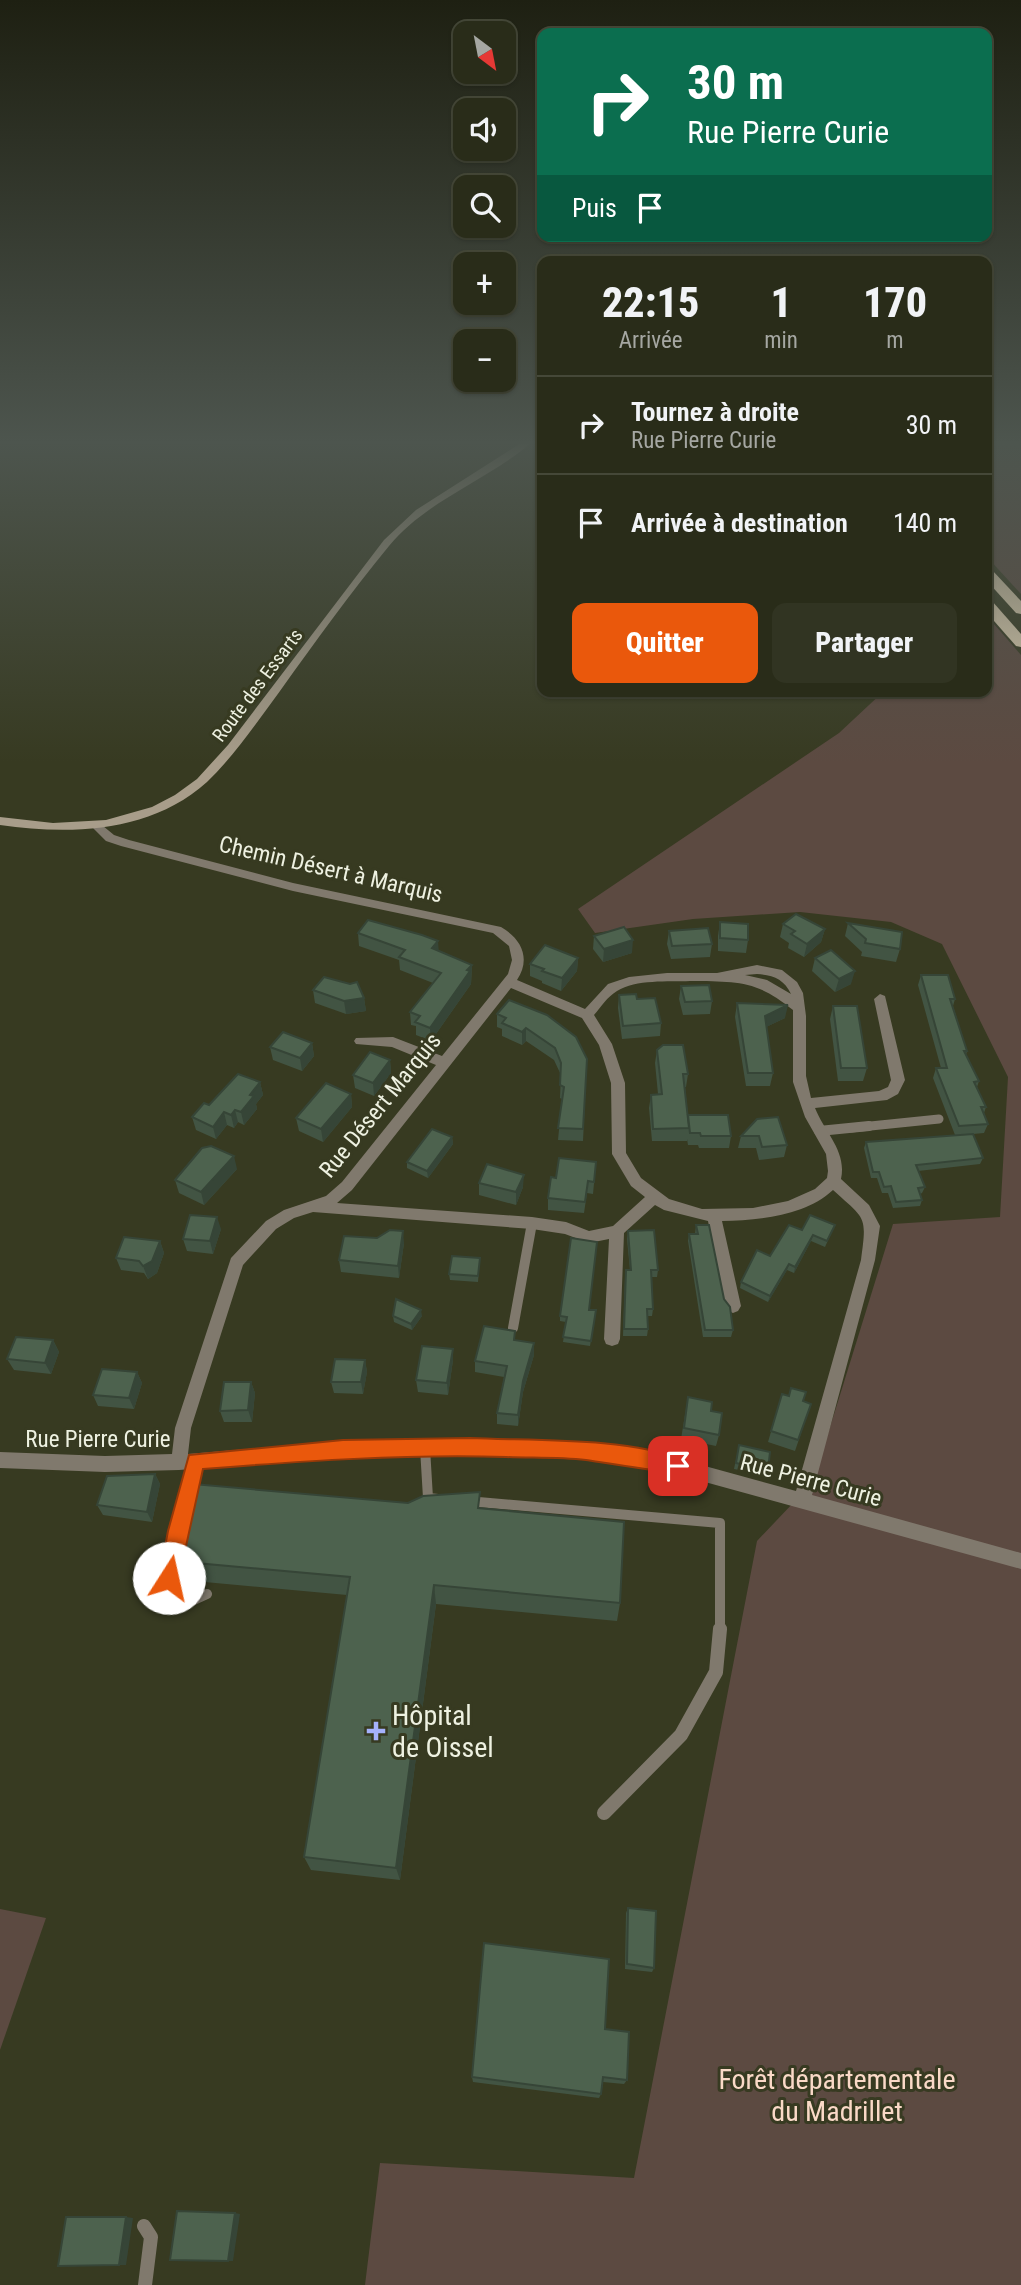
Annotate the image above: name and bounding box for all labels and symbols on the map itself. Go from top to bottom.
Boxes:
north arrow [453,21,516,84]
street label: Route des Essarts [207,624,307,746]
street label: Chemin Désert à Marquis [216,831,445,908]
street label: Rue Désert Marquis [314,1028,447,1183]
street label: Rue Pierre Curie [25,1426,171,1453]
pin [648,1436,708,1496]
street label: Rue Pierre Curie [737,1449,885,1512]
position arrow [132,1541,206,1615]
place label: Hôpital de Oissel [392,1699,494,1764]
marker: Hôpital de Oissel [366,1721,386,1741]
park label: Forêt départementale du Madrillet [718,2063,956,2128]

